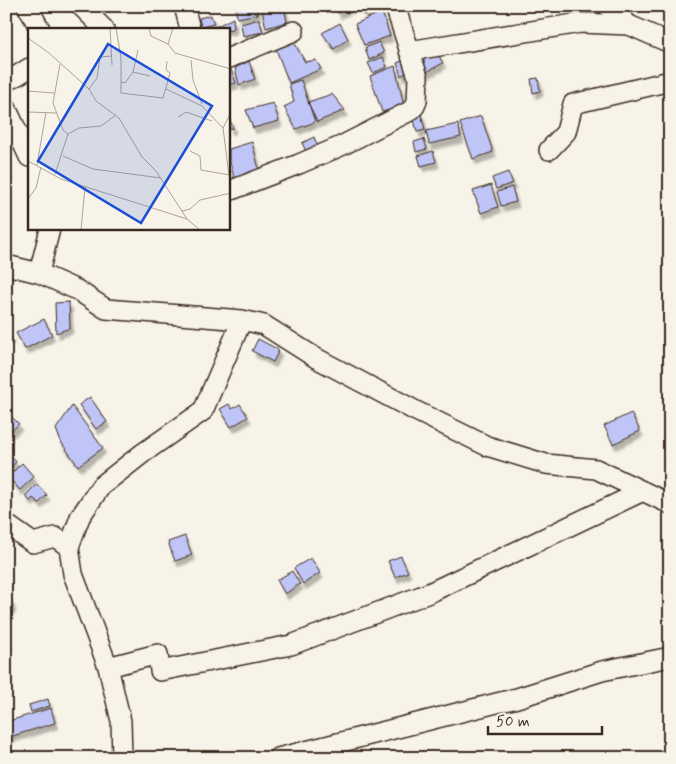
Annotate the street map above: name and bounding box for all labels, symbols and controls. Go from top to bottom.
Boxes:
inset map [28,28,230,230]
scale bar [488,704,602,736]
text: 50 m [496,712,530,732]

